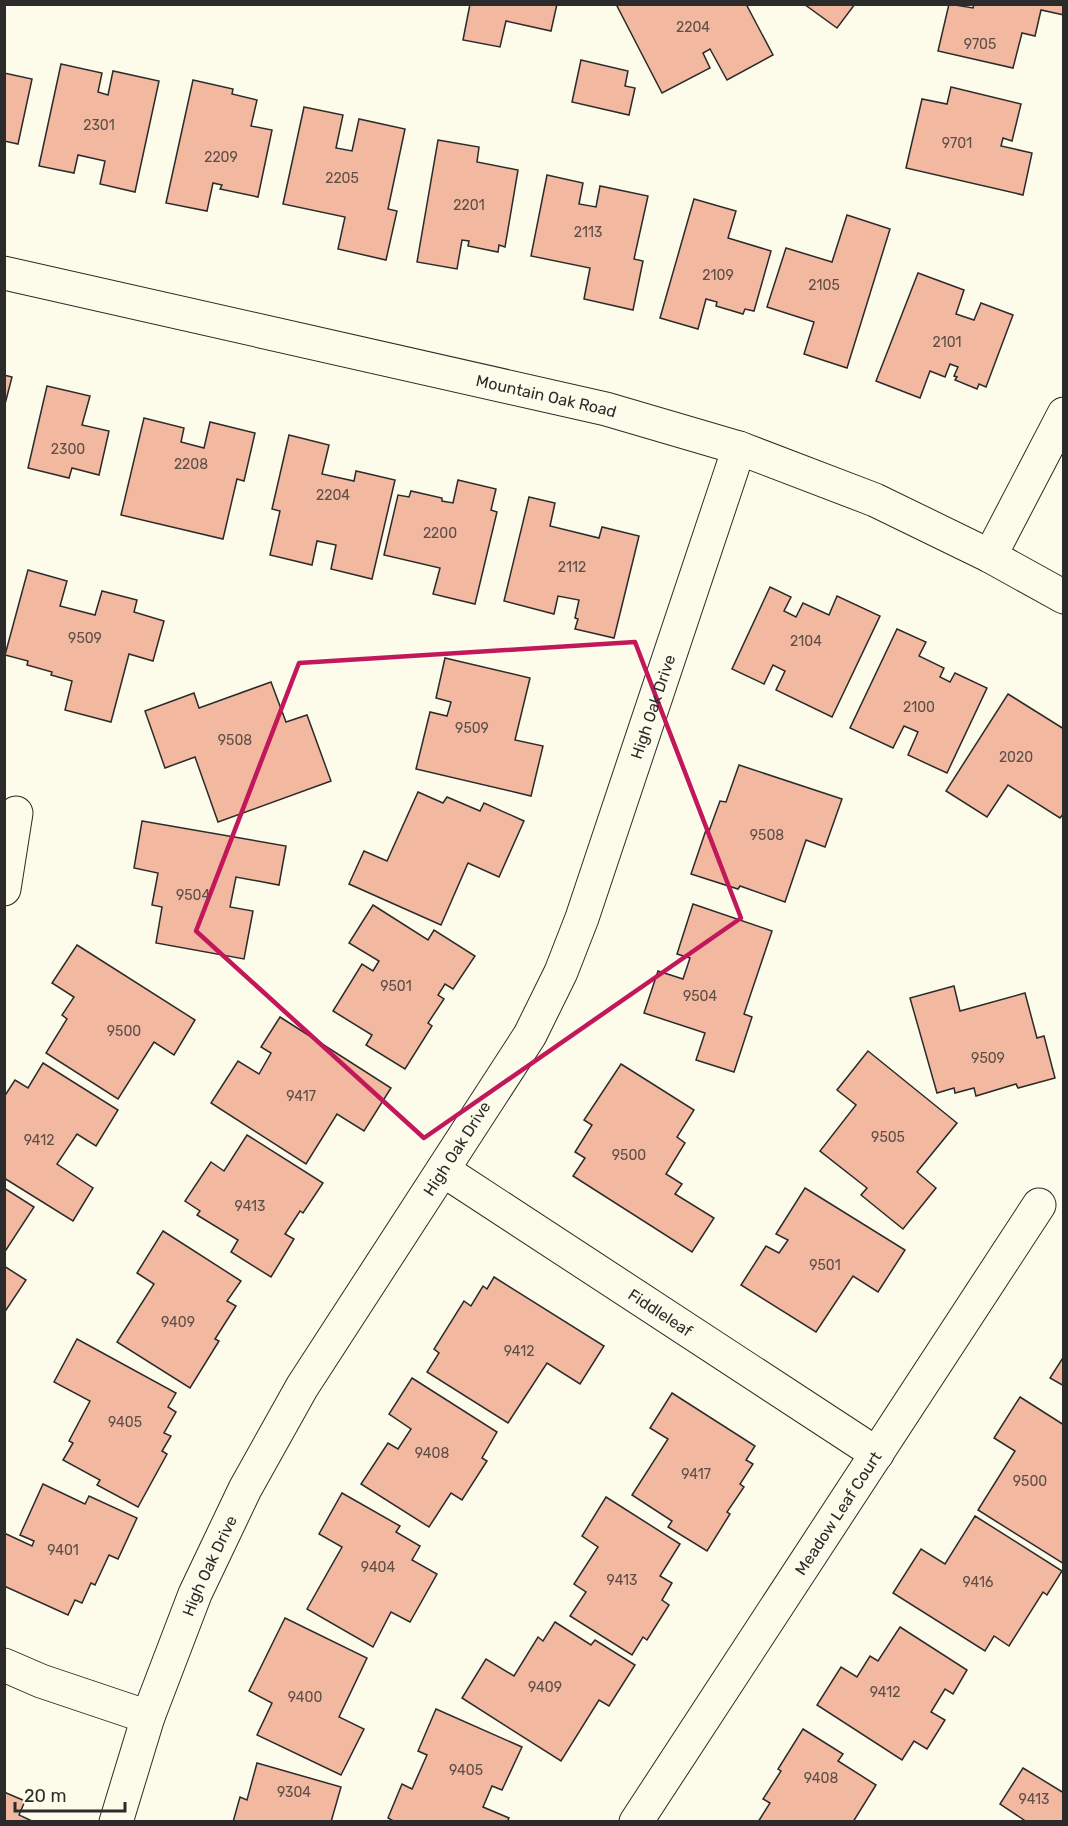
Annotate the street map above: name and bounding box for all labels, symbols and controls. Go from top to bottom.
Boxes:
house number: 2204 [676,19,710,36]
house number: 9705 [964,36,996,53]
house number: 2301 [83,117,115,134]
house number: 9701 [942,135,972,152]
house number: 2209 [204,149,238,166]
house number: 2205 [325,170,359,187]
house number: 2201 [453,197,485,214]
house number: 2113 [574,224,602,241]
house number: 2109 [702,267,734,284]
house number: 2105 [808,277,840,294]
house number: 2101 [932,334,962,351]
street label: Mountain Oak Road [474,370,619,421]
house number: 2300 [51,441,85,458]
house number: 2208 [174,456,208,473]
house number: 2204 [316,487,350,504]
house number: 2200 [423,525,457,542]
house number: 2112 [558,559,586,576]
house number: 9509 [68,630,102,647]
house number: 2104 [790,633,822,650]
street label: High Oak Drive [626,652,679,761]
house number: 2100 [903,699,935,716]
house number: 9509 [455,720,489,737]
house number: 9508 [218,732,252,749]
house number: 2020 [999,749,1033,766]
house number: 9508 [750,827,784,844]
house number: 9504 [176,887,210,904]
house number: 9501 [380,978,412,995]
house number: 9504 [683,988,717,1005]
house number: 9500 [107,1023,141,1040]
house number: 9509 [971,1050,1005,1067]
house number: 9417 [286,1088,316,1105]
street label: High Oak Drive [419,1097,494,1199]
house number: 9505 [871,1129,905,1146]
house number: 9412 [24,1132,54,1149]
house number: 9500 [612,1147,646,1164]
house number: 9413 [235,1198,265,1215]
house number: 9501 [809,1257,841,1274]
street label: Fiddleleaf [625,1284,697,1341]
house number: 9409 [161,1314,195,1331]
house number: 9412 [504,1343,534,1360]
house number: 9405 [108,1414,142,1431]
house number: 9408 [415,1445,449,1462]
street label: Meadow Leaf Court [791,1448,885,1578]
house number: 9417 [681,1466,711,1483]
house number: 9500 [1013,1473,1047,1490]
street label: High Oak Drive [178,1512,241,1619]
house number: 9401 [47,1542,79,1559]
house number: 9404 [361,1559,395,1576]
house number: 9413 [607,1572,637,1589]
house number: 9416 [963,1574,993,1591]
house number: 9409 [528,1679,562,1696]
house number: 9412 [870,1684,900,1701]
house number: 9400 [288,1689,322,1706]
house number: 9405 [449,1762,483,1779]
house number: 9408 [804,1770,838,1787]
scale bar [15,1775,124,1813]
house number: 9304 [277,1784,311,1801]
text: 20 m [24,1785,66,1807]
house number: 9413 [1019,1791,1049,1808]

